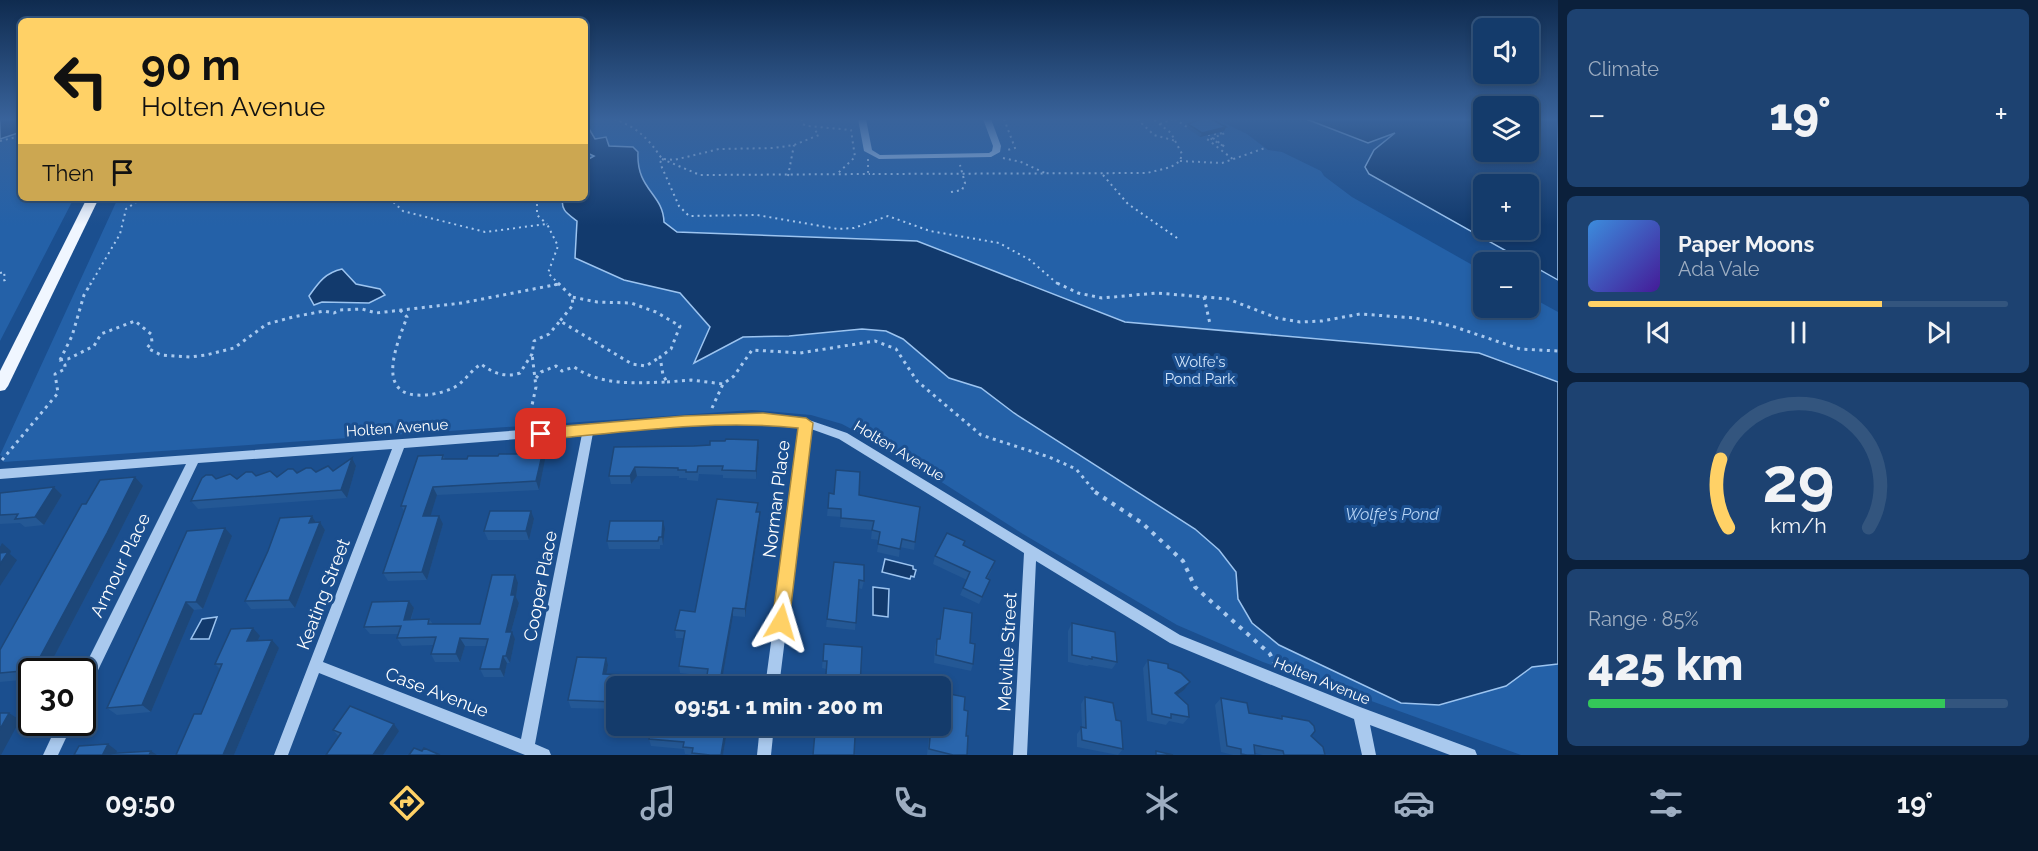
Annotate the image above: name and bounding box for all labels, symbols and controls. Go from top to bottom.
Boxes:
map controls [1473,18,1539,318]
button: sound [1473,18,1539,84]
text: 90 m [141,41,241,90]
icon: left [42,42,120,120]
text: Climate [1588,57,1659,81]
text: 19° [1769,88,1831,141]
text: Holten Avenue [141,91,325,122]
text: − [1588,95,1606,134]
text: + [1994,95,2008,134]
button: layers [1473,96,1539,162]
icon: arrive [106,156,139,189]
text: Then [42,160,94,186]
button: + [1473,174,1539,240]
text: Paper Moons [1678,231,1814,257]
button: − [1473,252,1539,318]
text: Ada Vale [1678,257,1760,281]
icon: previous [1642,316,1675,349]
icon: pause [1782,316,1815,349]
icon: next [1922,316,1955,349]
park label: Wolfe's Pond Park [1165,353,1235,388]
pin [515,408,566,459]
street label: Holten Avenue [345,415,449,441]
icon: arrive [524,417,557,450]
street label: Holten Avenue [850,417,948,485]
street label: Norman Place [758,438,794,559]
text: 29 [1762,443,1834,517]
water label: Wolfe's Pond [1345,505,1439,524]
street label: Armour Place [86,509,154,620]
text: km/h [1770,513,1826,538]
street label: Cooper Place [519,529,561,643]
street label: Keating Street [292,535,354,653]
position arrow [749,590,813,654]
street label: Melville Street [993,592,1021,712]
text: Range · 85% [1588,607,1699,631]
text: 425 km [1588,638,1743,691]
street label: Holten Avenue [1271,653,1373,709]
speed limit sign: 30 [18,658,96,736]
street label: Case Avenue [383,663,492,721]
text: 09:51 · 1 min · 200 m [674,693,883,719]
icon: directions [386,782,428,824]
icon: music [637,782,679,824]
icon: phone [889,782,931,824]
icon: climate [1141,782,1183,824]
icon: car [1393,782,1435,824]
icon: filters [1645,782,1687,824]
text: 09:50 [105,788,176,819]
text: 19° [1897,788,1933,819]

